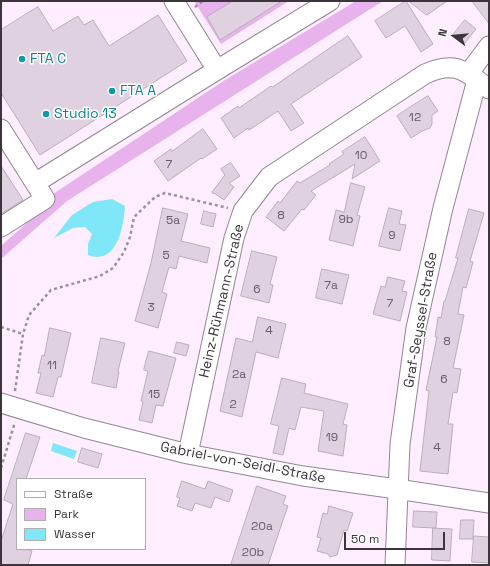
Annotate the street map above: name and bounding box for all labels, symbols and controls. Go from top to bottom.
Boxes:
north arrow [434,16,474,56]
text: N [435,27,450,38]
place label: FTA C [30,51,66,67]
marker: FTA C [17,54,27,64]
place label: FTA A [120,83,156,99]
marker: FTA A [107,86,117,96]
place label: Studio 13 [54,106,117,122]
marker: Studio 13 [41,109,51,119]
house number: 12 [409,111,421,125]
house number: 10 [355,149,367,163]
house number: 7 [166,158,172,172]
house number: 8 [277,209,285,223]
house number: 9b [338,213,354,227]
house number: 5a [166,214,180,228]
street label: Heinz-Rühmann-Straße [196,222,248,380]
house number: 9 [388,229,396,243]
house number: 5 [162,249,170,263]
street label: Graf-Seyssel-Straße [401,251,441,389]
house number: 7a [324,279,338,293]
house number: 6 [253,283,261,297]
house number: 7 [387,297,393,311]
house number: 3 [147,301,155,315]
house number: 4 [265,324,273,338]
house number: 8 [443,335,451,349]
house number: 11 [47,359,57,373]
house number: 2a [232,368,246,382]
house number: 6 [440,373,448,387]
house number: 15 [148,388,160,402]
house number: 2 [229,398,237,412]
house number: 19 [326,431,338,445]
street label: Gabriel-von-Seidl-Straße [159,439,327,487]
house number: 4 [433,441,441,455]
legend [16,478,146,550]
text: Straße [54,486,93,502]
text: Park [54,506,79,522]
house number: 20a [251,520,273,534]
scale bar [346,524,447,550]
text: Wasser [54,526,96,542]
text: 50 m [351,531,379,547]
house number: 20b [242,546,264,560]

